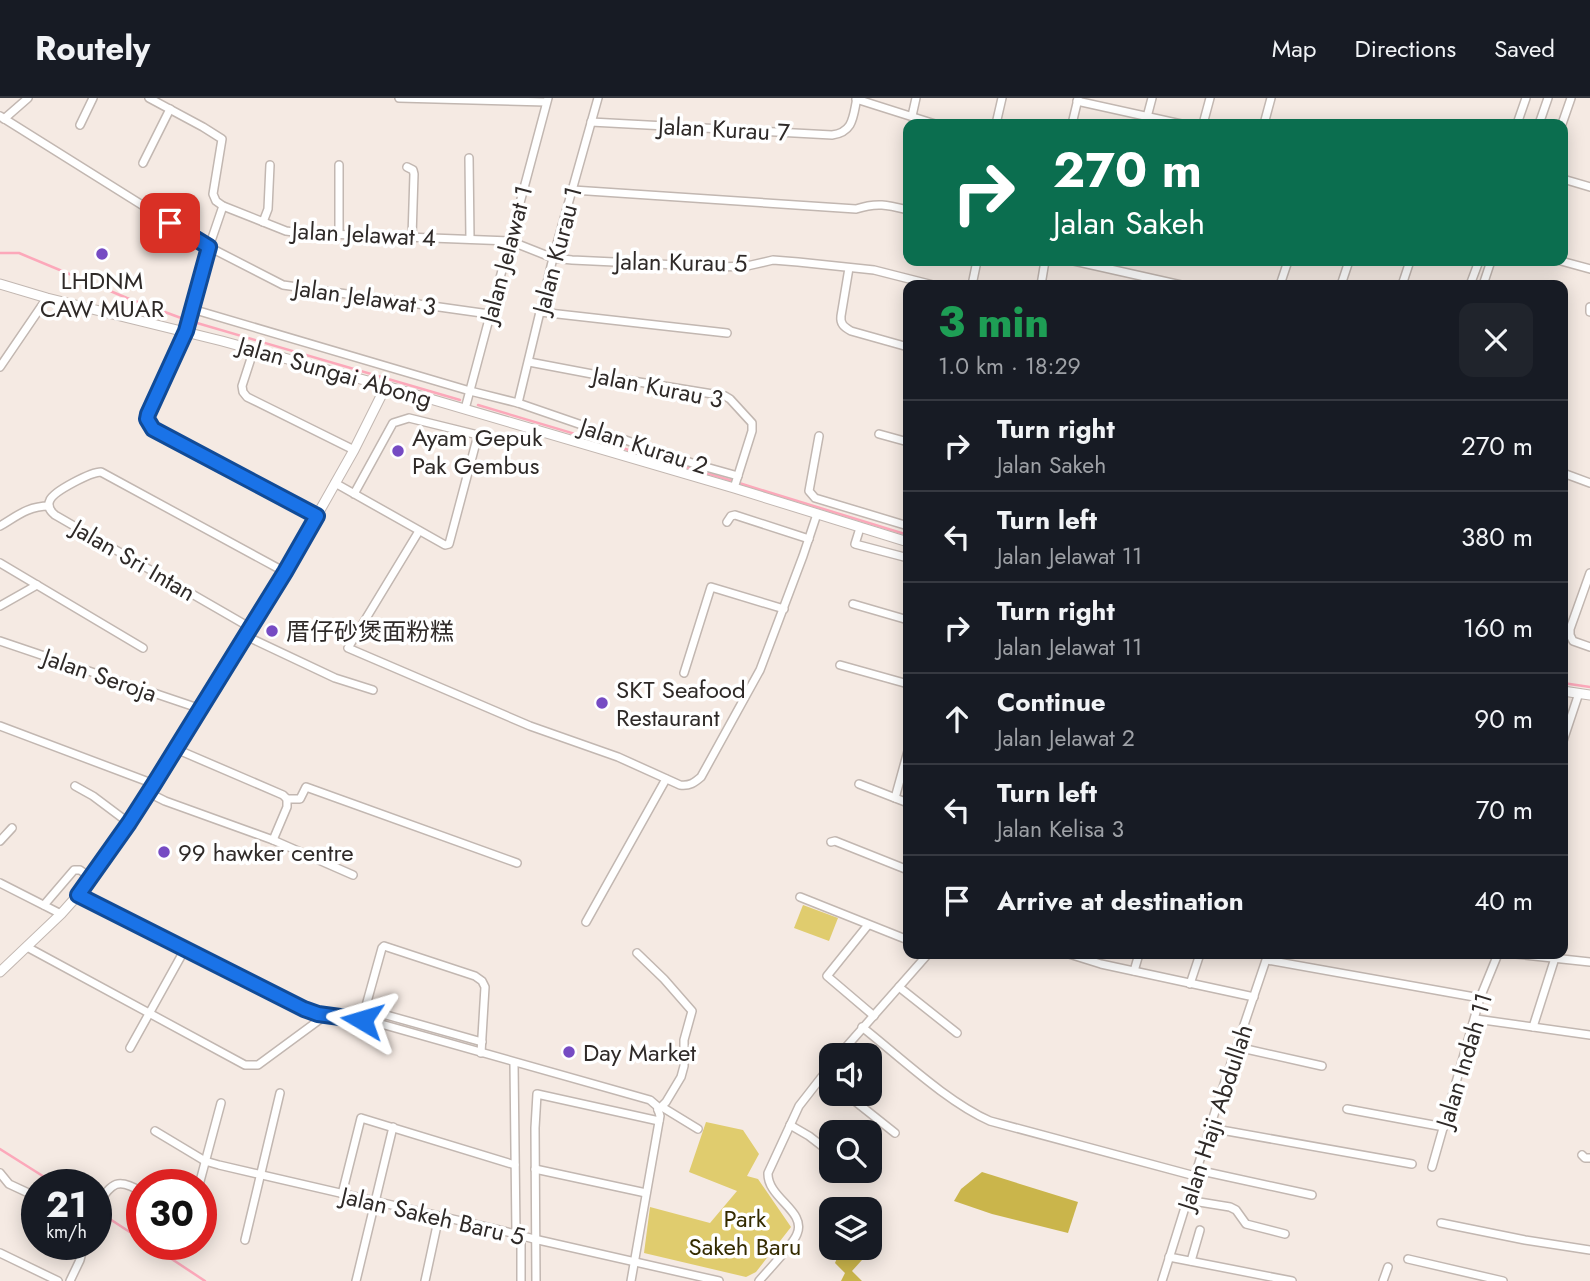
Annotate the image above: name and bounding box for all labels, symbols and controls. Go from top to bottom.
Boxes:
text: Routely [35,25,150,72]
text: Map [1272,31,1317,66]
text: Directions [1355,31,1456,66]
text: Saved [1494,31,1555,66]
street label: Jalan Kurau 7 [654,108,791,150]
text: 270 m [1053,135,1202,205]
icon: right [938,147,1029,238]
street label: Jalan Jelawat 1 [470,181,541,329]
street label: Jalan Kurau 1 [522,183,591,320]
pin [140,193,200,253]
text: Jalan Sakeh [1053,200,1205,246]
icon: arrive [151,204,189,242]
street label: Jalan Jelawat 4 [288,213,437,255]
street label: Jalan Kurau 5 [611,243,748,281]
marker: LHDNM CAW MUAR [94,246,110,262]
place label: LHDNM CAW MUAR [40,263,165,326]
street label: Jalan Jelawat 3 [289,269,438,324]
text: 3 min [938,292,1049,353]
button: close [1459,303,1533,377]
street label: Jalan Sungai Abong [231,327,436,416]
text: 1.0 km · 18:29 [938,349,1081,383]
street label: Jalan Kurau 3 [587,357,726,417]
street label: Jalan Kurau 2 [573,408,713,483]
text: Turn right [997,410,1115,448]
place label: Ayam Gepuk Pak Gembus [412,420,543,483]
icon: right [938,427,976,465]
text: 270 m [1461,427,1533,465]
marker: Ayam Gepuk Pak Gembus [390,443,406,459]
text: Jalan Sakeh [997,448,1106,482]
text: Turn left [997,501,1097,539]
street label: Jalan Sri Intan [63,509,202,610]
icon: left [938,518,976,556]
text: 380 m [1461,518,1533,556]
text: Jalan Jelawat 11 [997,539,1142,573]
text: Turn right [997,592,1115,630]
icon: right [938,609,976,647]
text: 160 m [1463,609,1533,647]
place label: 厝仔砂煲面粉糕 [286,614,454,649]
marker: 厝仔砂煲面粉糕 [264,623,280,639]
text: Jalan Jelawat 11 [997,630,1142,664]
street label: Jalan Seroja [36,638,162,711]
place label: SKT Seafood Restaurant [616,672,746,735]
text: Continue [997,683,1106,721]
marker: SKT Seafood Restaurant [594,695,610,711]
icon: ahead [938,700,976,738]
text: 90 m [1474,700,1533,738]
text: Jalan Jelawat 2 [997,721,1135,755]
text: Turn left [997,774,1097,812]
icon: left [938,791,976,829]
text: 70 m [1476,791,1533,829]
text: Jalan Kelisa 3 [997,812,1124,846]
place label: 99 hawker centre [178,835,354,870]
marker: 99 hawker centre [156,844,172,860]
icon: arrive [938,882,976,920]
text: Arrive at destination [997,882,1244,920]
text: 40 m [1474,882,1533,920]
position arrow [325,983,399,1057]
street label: Jalan Indah 11 [1426,988,1501,1135]
street label: Jalan Haji Abdullah [1168,1020,1262,1217]
place label: Day Market [583,1035,696,1070]
map controls [819,1043,882,1260]
button: sound [819,1043,882,1106]
marker: Day Market [561,1044,577,1060]
button: search [819,1120,882,1183]
speed limit sign: 30 [126,1169,217,1260]
street label: Jalan Sakeh Baru 5 [335,1177,528,1254]
text: 21 [46,1180,87,1230]
button: layers [819,1197,882,1260]
park label: Park Sakeh Baru [689,1201,801,1264]
text: km/h [46,1219,87,1245]

